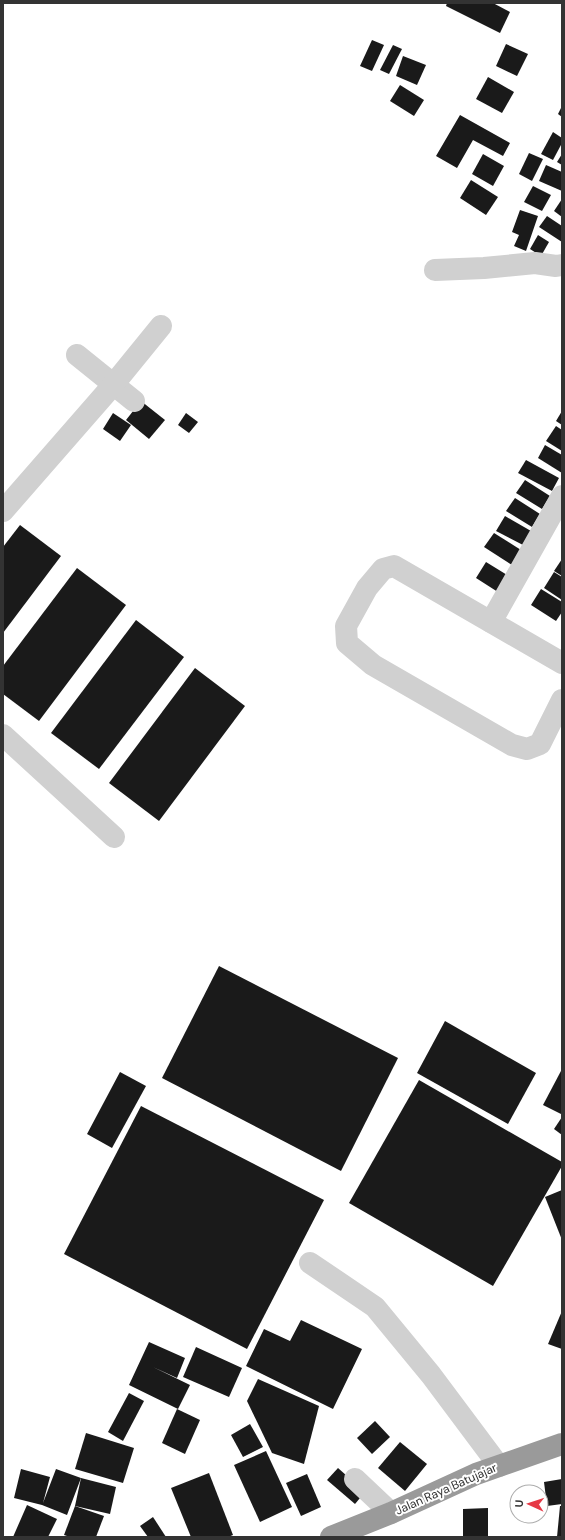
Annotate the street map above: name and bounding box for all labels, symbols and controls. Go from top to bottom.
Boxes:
street label: Jalan Raya Batujajar [393,1459,500,1519]
north arrow [509,1484,549,1524]
text: U [512,1499,526,1508]

